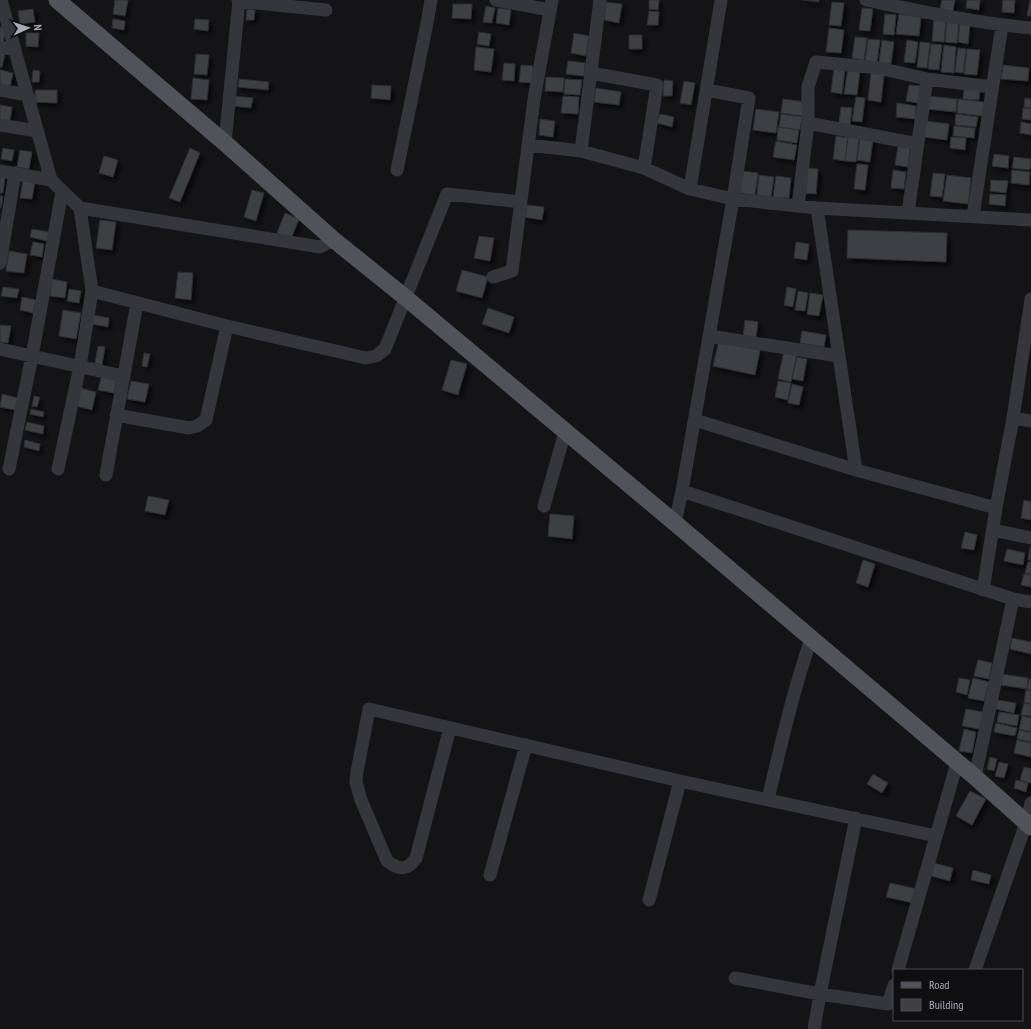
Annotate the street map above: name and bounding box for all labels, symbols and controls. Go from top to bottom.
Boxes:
north arrow [8,8,48,48]
text: N [31,24,45,31]
legend [893,969,1023,1021]
text: Road [929,977,949,992]
text: Building [929,997,964,1012]

